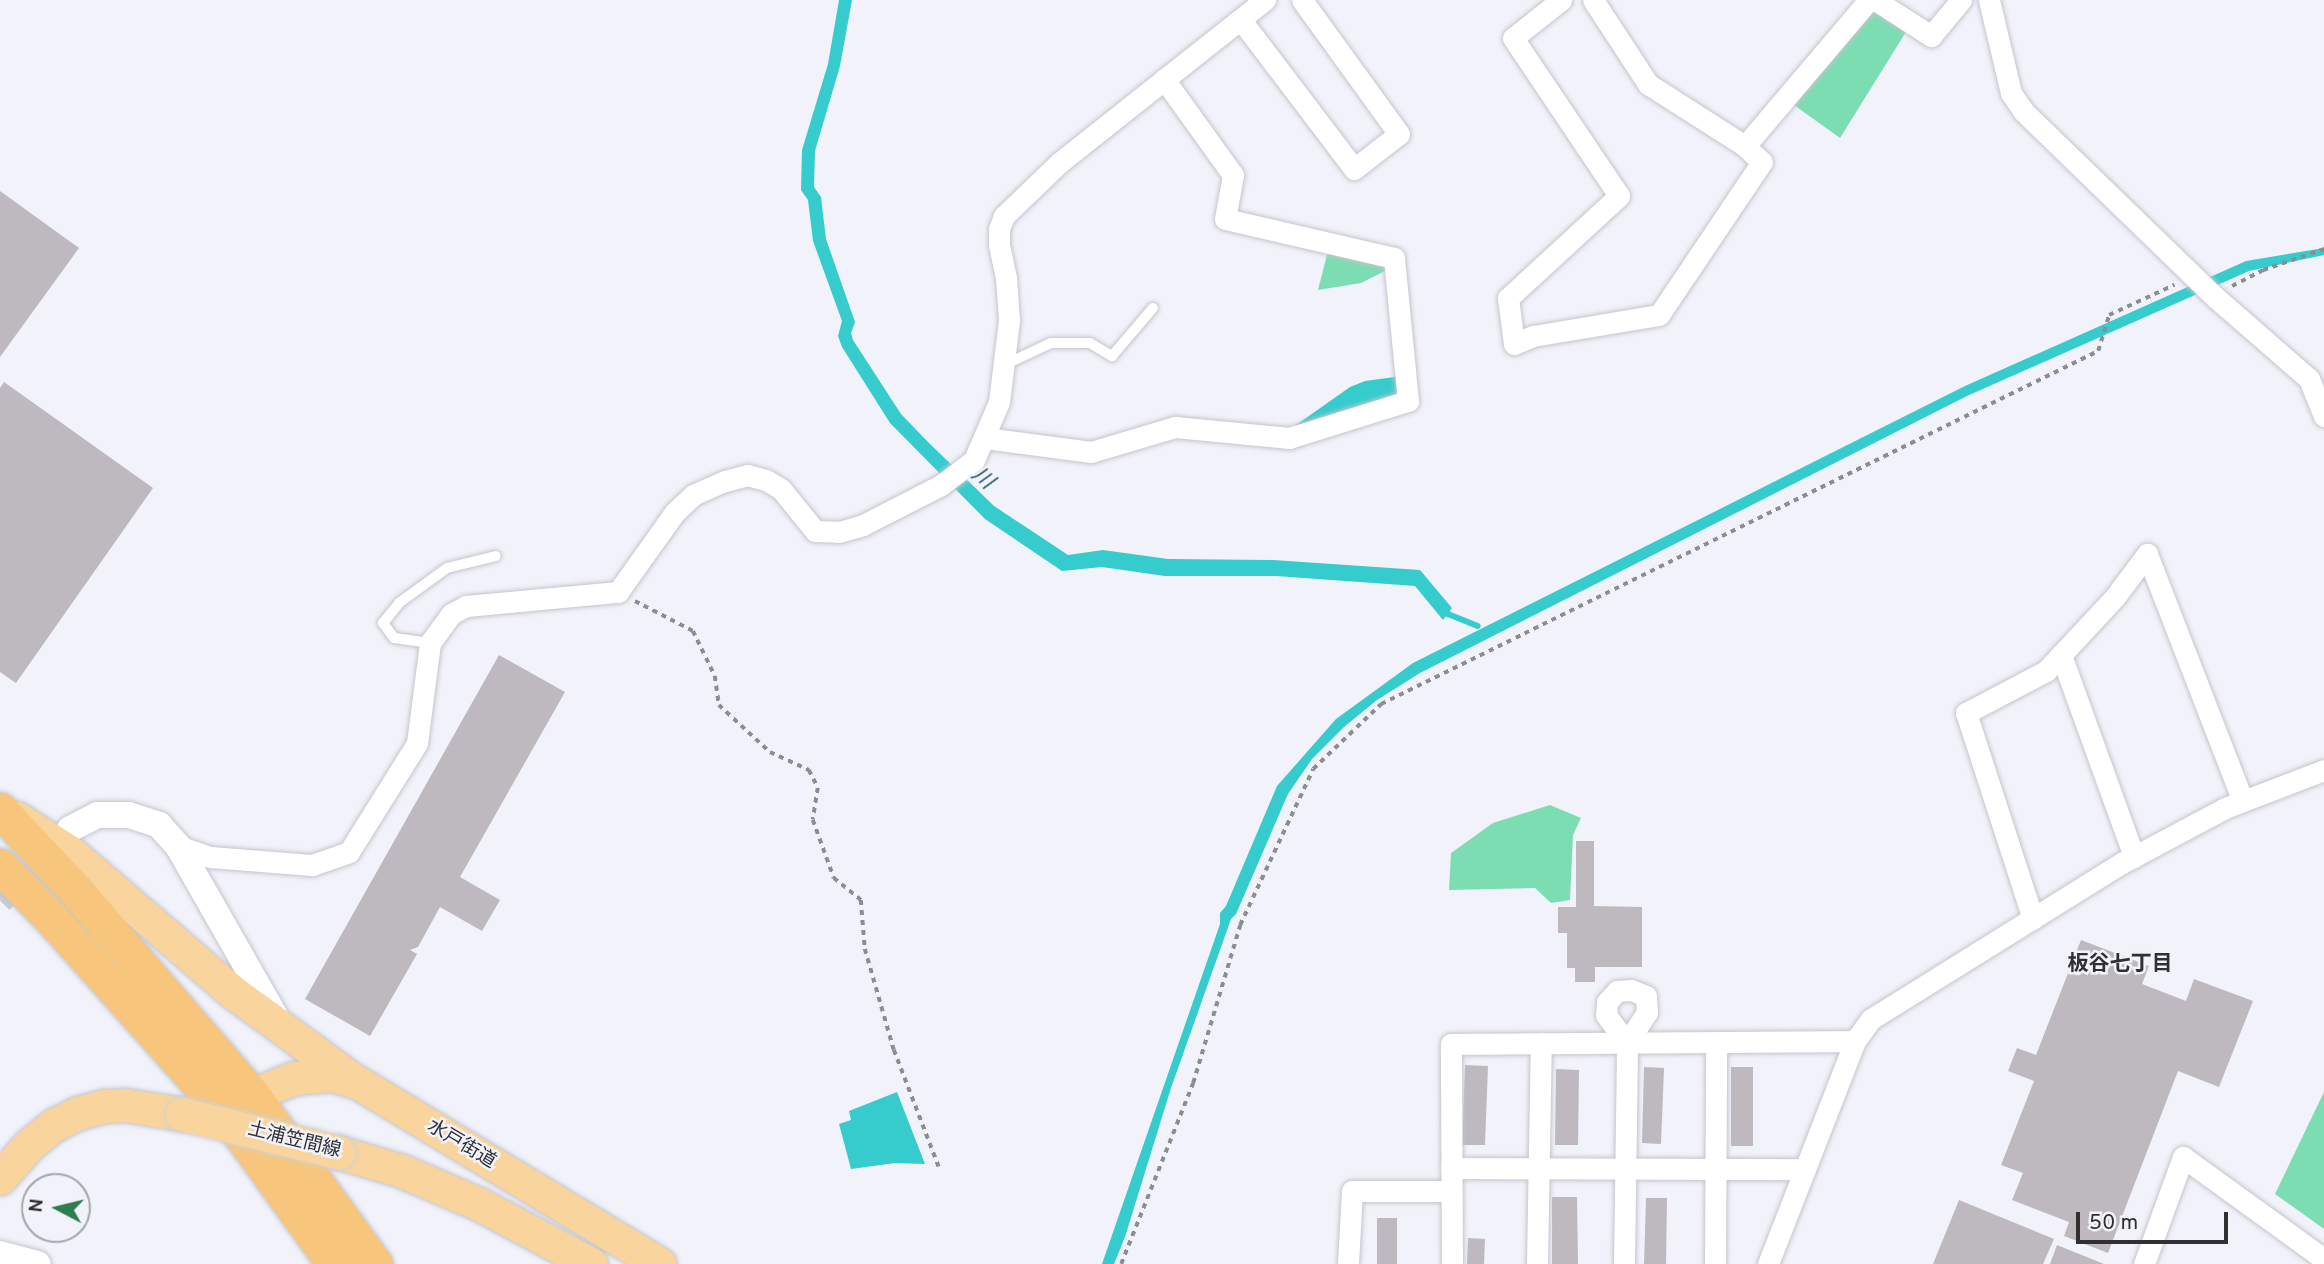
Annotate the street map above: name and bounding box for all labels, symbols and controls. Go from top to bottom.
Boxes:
water label: 川 [966,463,998,495]
district label: 板谷七丁目 [2068,952,2172,978]
street label: 水戸街道 [423,1116,499,1174]
street label: 土浦笠間線 [245,1118,343,1164]
north arrow [21,1173,91,1243]
text: N [24,1197,50,1214]
scale bar [2079,1198,2231,1242]
text: 50 m [2089,1210,2138,1237]

